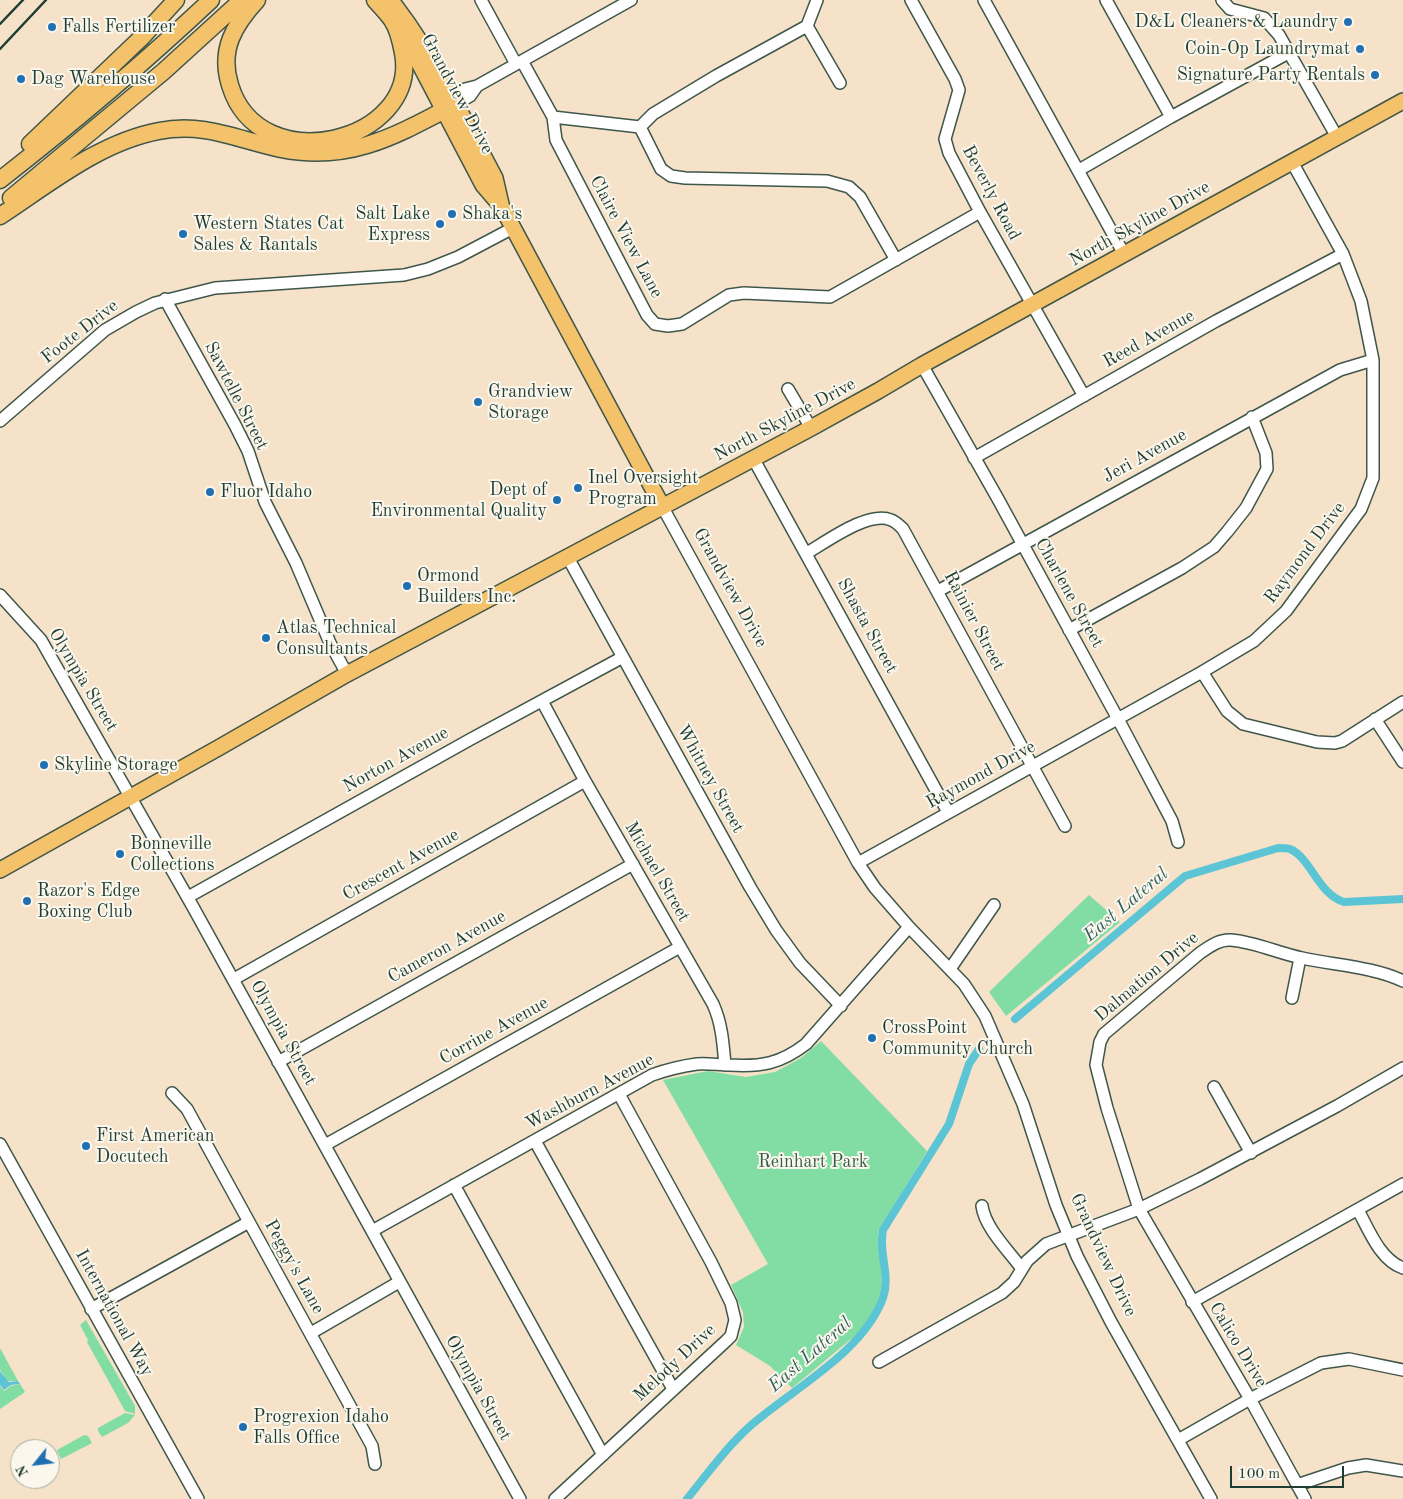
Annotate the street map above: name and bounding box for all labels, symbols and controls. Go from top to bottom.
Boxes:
place label: D&L Cleaners & Laundry [1135,11,1338,33]
place label: Falls Fertilizer [62,16,175,38]
marker: D&L Cleaners & Laundry [1342,16,1354,28]
marker: Falls Fertilizer [46,21,58,33]
street label: Grandview Drive [416,30,498,158]
place label: Coin-Op Laundrymat [1185,38,1350,60]
marker: Coin-Op Laundrymat [1354,43,1366,55]
place label: Signature Party Rentals [1177,64,1365,86]
place label: Dag Warehouse [31,68,155,90]
marker: Signature Party Rentals [1369,69,1381,81]
marker: Dag Warehouse [15,73,27,85]
street label: Beverly Road [957,142,1025,244]
street label: Claire View Lane [585,172,667,302]
street label: North Skyline Drive [1066,176,1214,272]
place label: Salt Lake Express [355,203,430,245]
place label: Shaka's [462,203,522,225]
marker: Shaka's [446,208,458,220]
place label: Western States Cat Sales & Rantals [193,213,344,255]
marker: Salt Lake Express [434,218,446,230]
marker: Western States Cat Sales & Rantals [177,228,189,240]
street label: Foote Drive [37,295,123,369]
street label: Reed Avenue [1100,305,1198,373]
street label: Sawtelle Street [199,338,273,454]
street label: North Skyline Drive [710,374,860,466]
place label: Grandview Storage [488,381,573,424]
marker: Grandview Storage [472,396,484,408]
street label: Jeri Avenue [1099,424,1191,488]
place label: Inel Oversight Program [588,467,698,509]
place label: Dept of Environmental Quality [370,479,547,522]
place label: Fluor Idaho [220,481,312,503]
marker: Inel Oversight Program [572,482,584,494]
marker: Fluor Idaho [204,486,216,498]
marker: Dept of Environmental Quality [551,494,563,506]
street label: Raymond Drive [1260,498,1350,608]
street label: Grandview Drive [688,524,772,652]
street label: Charlene Street [1030,534,1108,652]
place label: Ormond Builders Inc. [417,565,516,608]
street label: Rainier Street [939,568,1009,674]
street label: Shasta Street [832,575,902,677]
marker: Ormond Builders Inc. [401,580,413,592]
place label: Atlas Technical Consultants [276,617,396,660]
street label: Olympia Street [44,624,122,736]
marker: Atlas Technical Consultants [260,632,272,644]
street label: Whitney Street [671,721,749,837]
street label: Norton Avenue [339,722,453,798]
street label: Raymond Drive [923,736,1039,814]
place label: Skyline Storage [54,754,177,776]
marker: Skyline Storage [38,759,50,771]
street label: Michael Street [620,818,694,926]
street label: Crescent Avenue [339,824,463,906]
place label: Bonneville Collections [130,833,214,876]
marker: Bonneville Collections [114,848,126,860]
water label: East Lateral [1079,863,1173,947]
place label: Razor's Edge Boxing Club [37,880,140,922]
marker: Razor's Edge Boxing Club [21,895,33,907]
street label: Cameron Avenue [384,906,510,988]
street label: Dalmation Drive [1091,927,1203,1027]
street label: Olympia Street [245,977,321,1089]
street label: Corrine Avenue [436,992,552,1070]
place label: CrossPoint Community Church [882,1017,1033,1060]
marker: CrossPoint Community Church [866,1032,878,1044]
street label: Washburn Avenue [522,1049,658,1135]
place label: First American Docutech [96,1125,215,1168]
marker: First American Docutech [80,1140,92,1152]
park label: Reinhart Park [758,1151,868,1173]
street label: Grandview Drive [1065,1190,1141,1320]
street label: Peggy's Lane [259,1216,329,1318]
street label: International Way [70,1246,158,1380]
street label: Calico Drive [1204,1298,1272,1392]
water label: East Lateral [763,1312,857,1398]
street label: Melody Drive [629,1320,721,1406]
street label: Olympia Street [440,1332,516,1444]
place label: Progrexion Idaho Falls Office [253,1406,389,1448]
marker: Progrexion Idaho Falls Office [237,1421,249,1433]
north arrow [10,1439,60,1489]
scale bar [1233,1456,1347,1488]
text: N [14,1463,31,1479]
text: 100 m [1238,1467,1280,1482]

